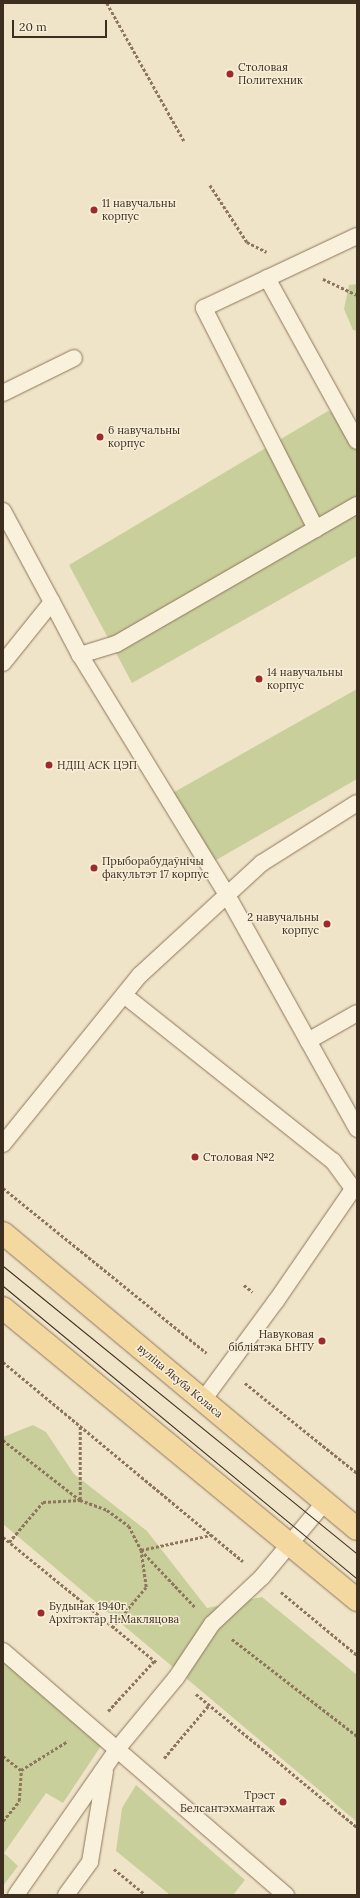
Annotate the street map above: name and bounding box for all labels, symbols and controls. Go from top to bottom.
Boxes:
scale bar [14,12,109,38]
text: 20 m [19,19,47,34]
place label: Столовая Политехник [238,61,303,87]
marker: Столовая Политехник [225,69,235,79]
place label: 11 навучальны корпус [102,197,176,223]
marker: 11 навучальны корпус [89,205,99,215]
place label: 6 навучальны корпус [108,424,180,450]
marker: 6 навучальны корпус [95,432,105,442]
place label: 14 навучальны корпус [267,666,343,692]
marker: 14 навучальны корпус [254,674,264,684]
place label: НДІЦ АСК ЦЭП [57,758,137,772]
marker: НДІЦ АСК ЦЭП [44,760,54,770]
place label: Прыборабудаўнічы факультэт 17 корпус [102,855,209,881]
marker: Прыборабудаўнічы факультэт 17 корпус [89,863,99,873]
place label: 2 навучальны корпус [247,911,319,937]
marker: 2 навучальны корпус [322,919,332,929]
place label: Столовая №2 [203,1150,274,1164]
marker: Столовая №2 [190,1152,200,1162]
place label: Навуковая бібліятэка БНТУ [228,1328,314,1354]
marker: Навуковая бібліятэка БНТУ [317,1336,327,1346]
street label: вуліца Якуба Коласа [135,1341,225,1421]
place label: Будынак 1940г. Архітэктар Н.Макляцова [49,1600,179,1626]
marker: Будынак 1940г. Архітэктар Н.Макляцова [36,1608,46,1618]
place label: Трэст Белсантэхмантаж [180,1789,275,1815]
marker: Трэст Белсантэхмантаж [278,1797,288,1807]

